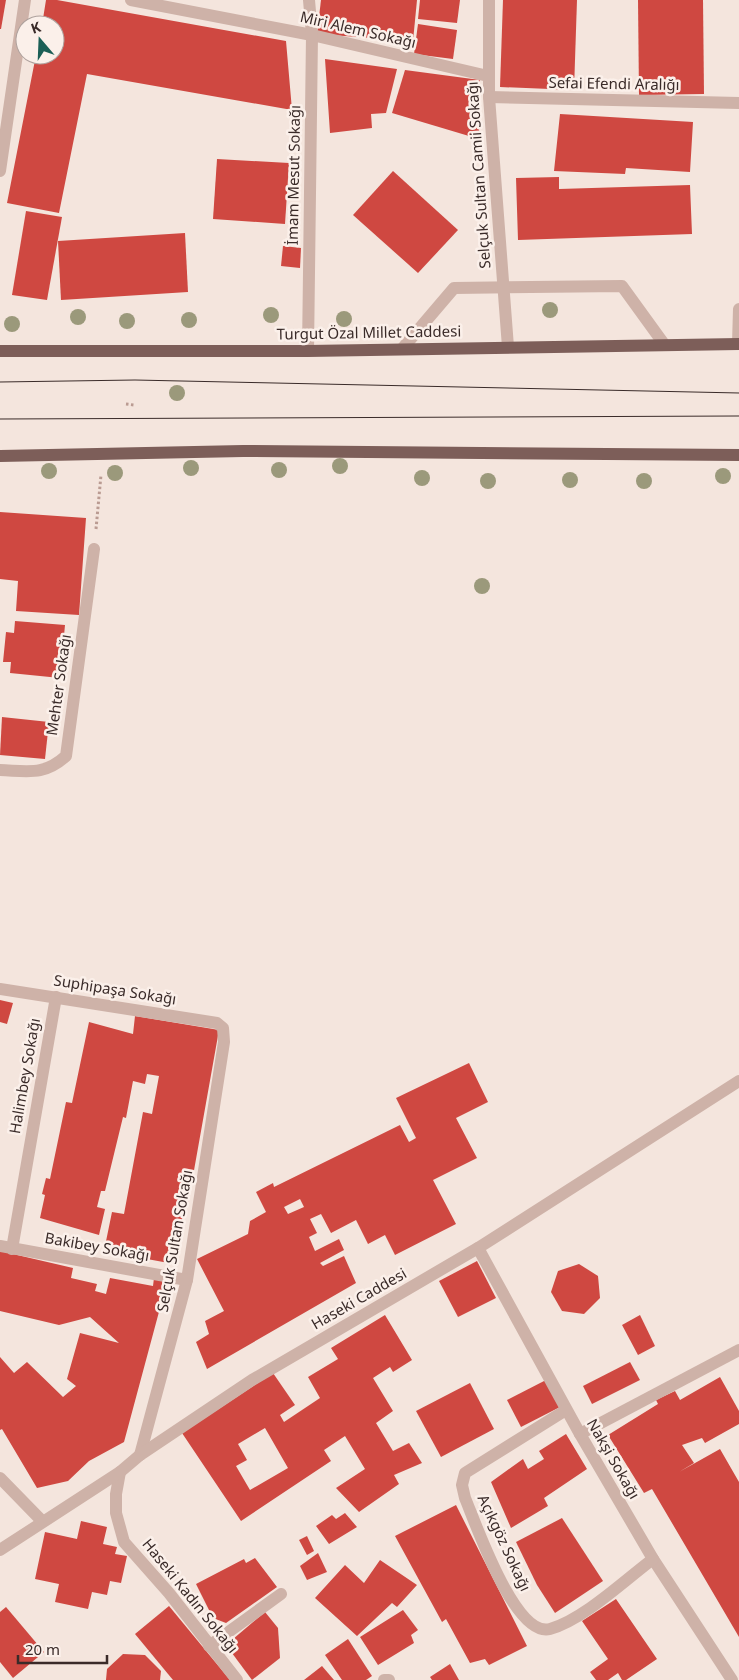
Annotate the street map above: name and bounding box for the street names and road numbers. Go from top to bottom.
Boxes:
street label: Miri Alem Sokağı [298,6,418,52]
street label: Sefai Efendi Aralığı [548,72,680,94]
street label: Selçuk Sultan Camii Sokağı [461,81,495,269]
street label: İmam Mesut Sokağı [282,105,304,245]
street label: Turgut Özal Millet Caddesi [277,320,461,344]
street label: Mehter Sokağı [41,633,75,737]
street label: Suphipaşa Sokağı [52,969,178,1009]
street label: Halimbey Sokağı [4,1016,44,1135]
street label: Selçuk Sultan Sokağı [152,1168,196,1314]
street label: Bakibey Sokağı [43,1227,151,1265]
street label: Haseki Caddesi [307,1263,410,1334]
street label: Nakşi Sokağı [583,1415,645,1502]
street label: Açıkgöz Sokağı [474,1491,536,1594]
street label: Haseki Kadın Sokağı [138,1534,243,1657]

